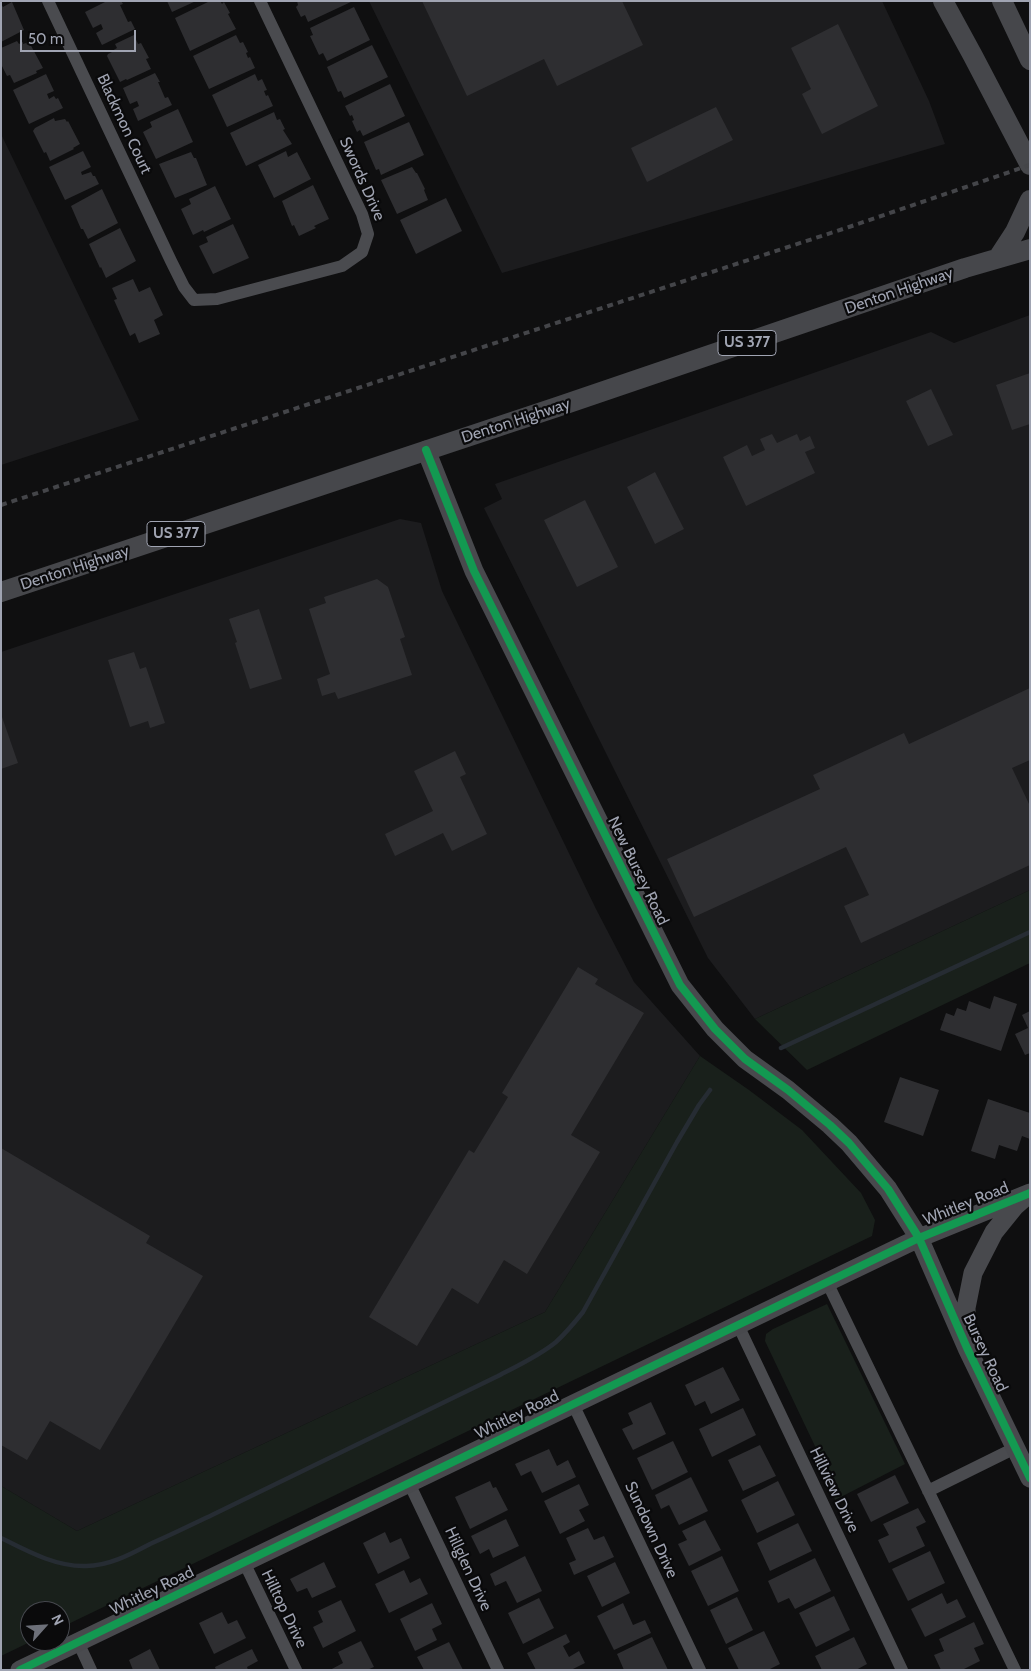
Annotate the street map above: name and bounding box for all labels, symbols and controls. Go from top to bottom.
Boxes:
scale bar [22,20,139,52]
text: 50 m [28,30,63,48]
street label: Blackmon Court [92,71,156,177]
street label: Swords Drive [335,134,389,224]
street label: Denton Highway [842,263,956,319]
road number: US 377 [718,330,776,356]
street label: Denton Highway [459,394,573,448]
road number: US 377 [147,522,205,546]
street label: Denton Highway [18,541,132,595]
street label: New Bursey Road [603,814,673,928]
street label: Whitley Road [920,1178,1012,1230]
street label: Bursey Road [959,1311,1011,1395]
street label: Whitley Road [472,1386,562,1444]
street label: Hillview Drive [805,1444,863,1536]
street label: Sundown Drive [620,1479,682,1581]
street label: Hillglen Drive [440,1524,496,1614]
street label: Whitley Road [107,1562,197,1620]
street label: Hilltop Drive [257,1567,311,1651]
north arrow [20,1601,70,1651]
text: N [47,1611,68,1628]

